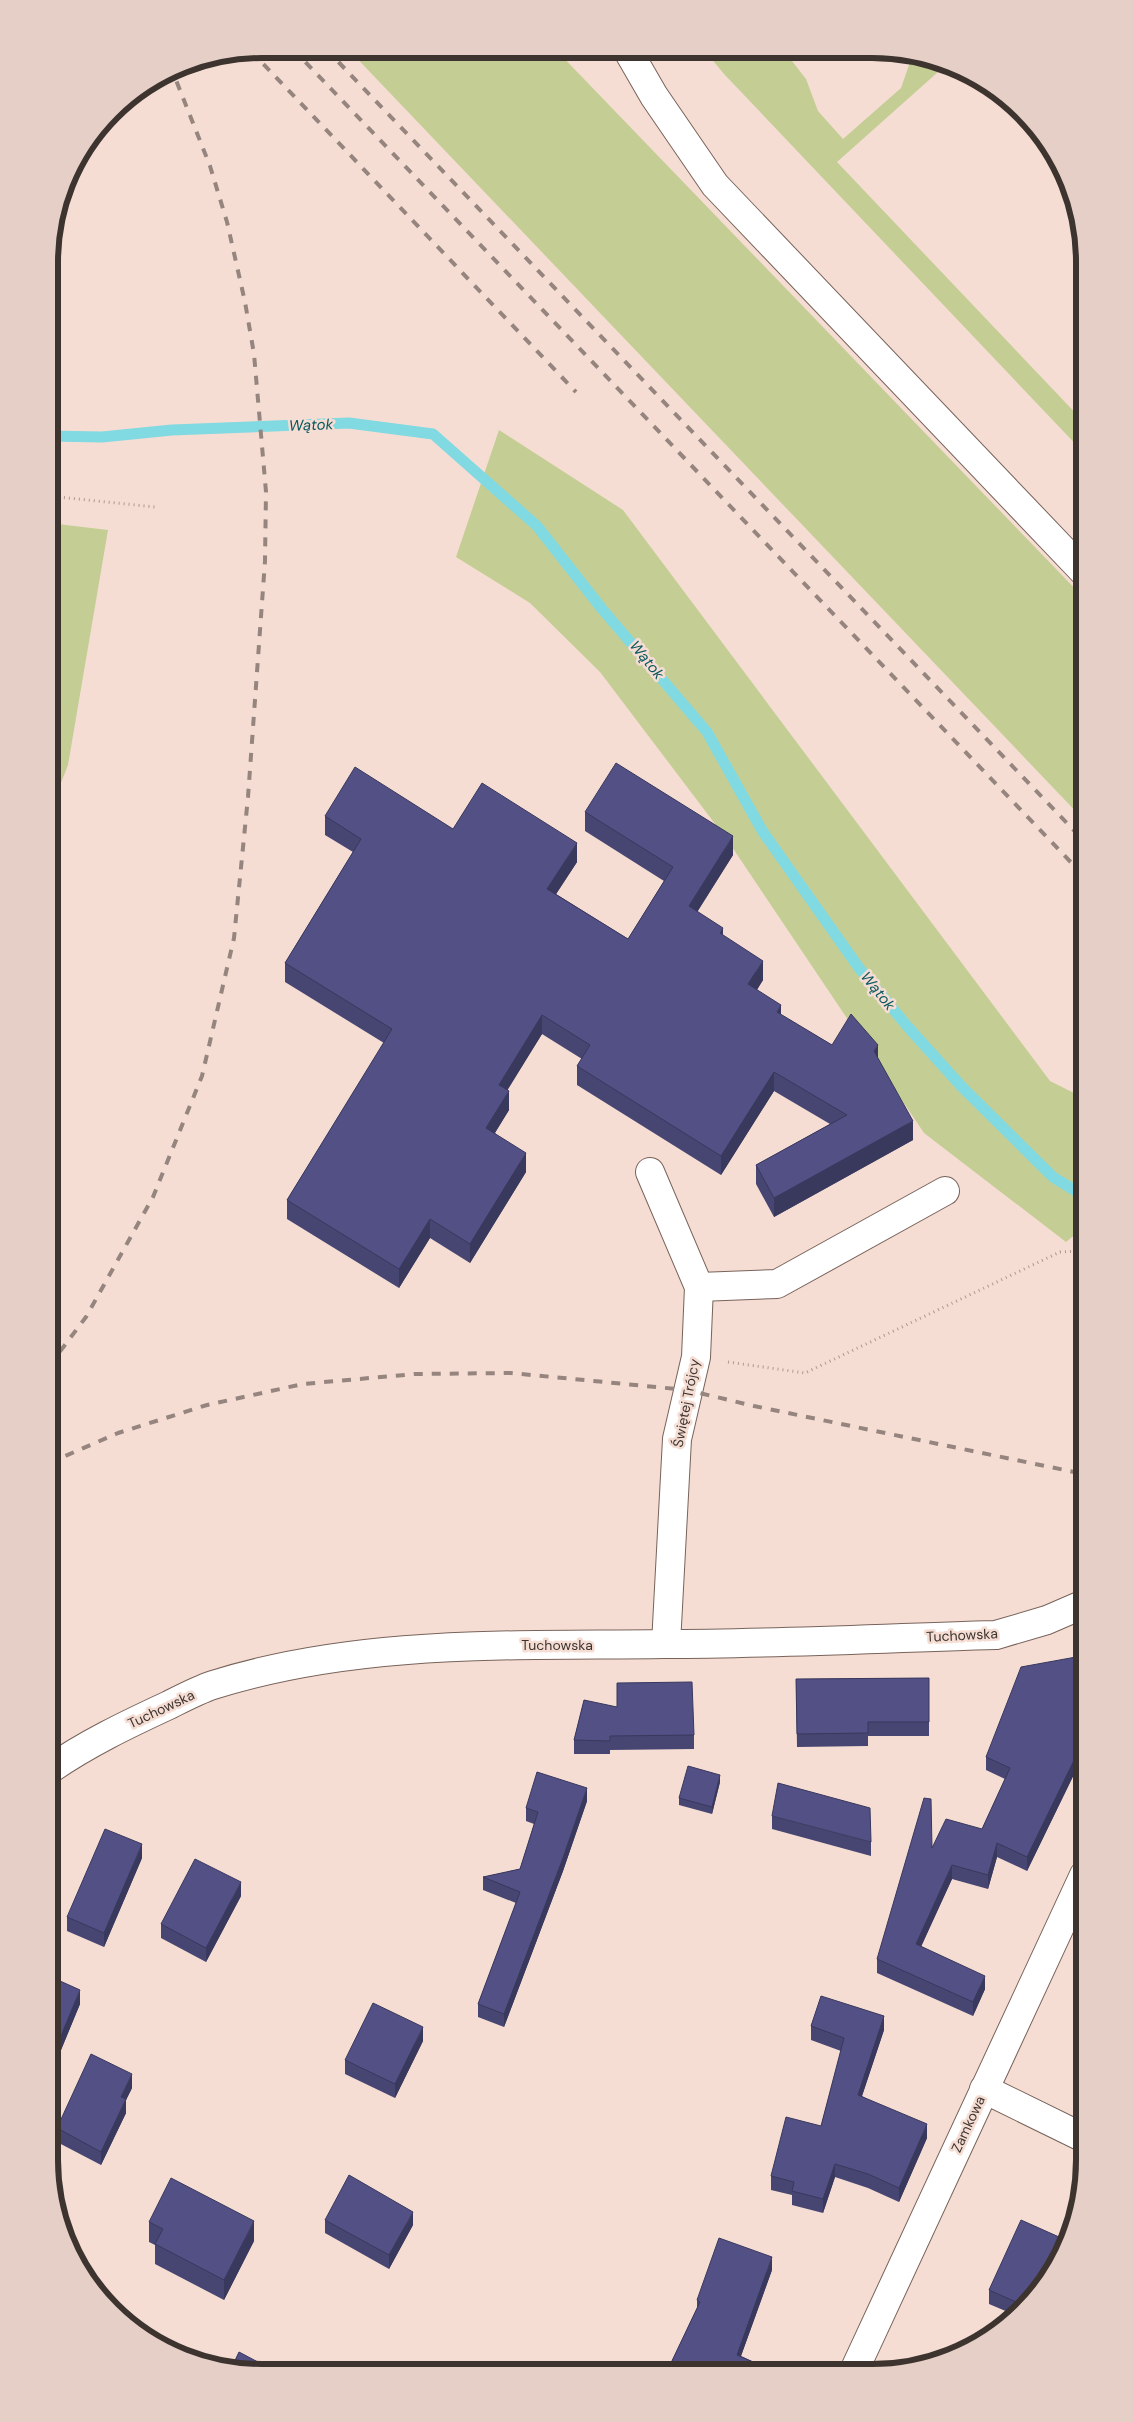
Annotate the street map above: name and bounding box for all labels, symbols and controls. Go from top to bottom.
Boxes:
water label: Wątok [288,414,334,436]
water label: Wątok [625,636,669,684]
water label: Wątok [856,967,900,1015]
street label: Świętej Trójcy [669,1357,703,1449]
street label: Tuchowska [926,1624,998,1646]
street label: Tuchowska [521,1636,593,1654]
street label: Tuchowska [125,1686,197,1732]
street label: Zamkowa [947,2093,989,2155]

